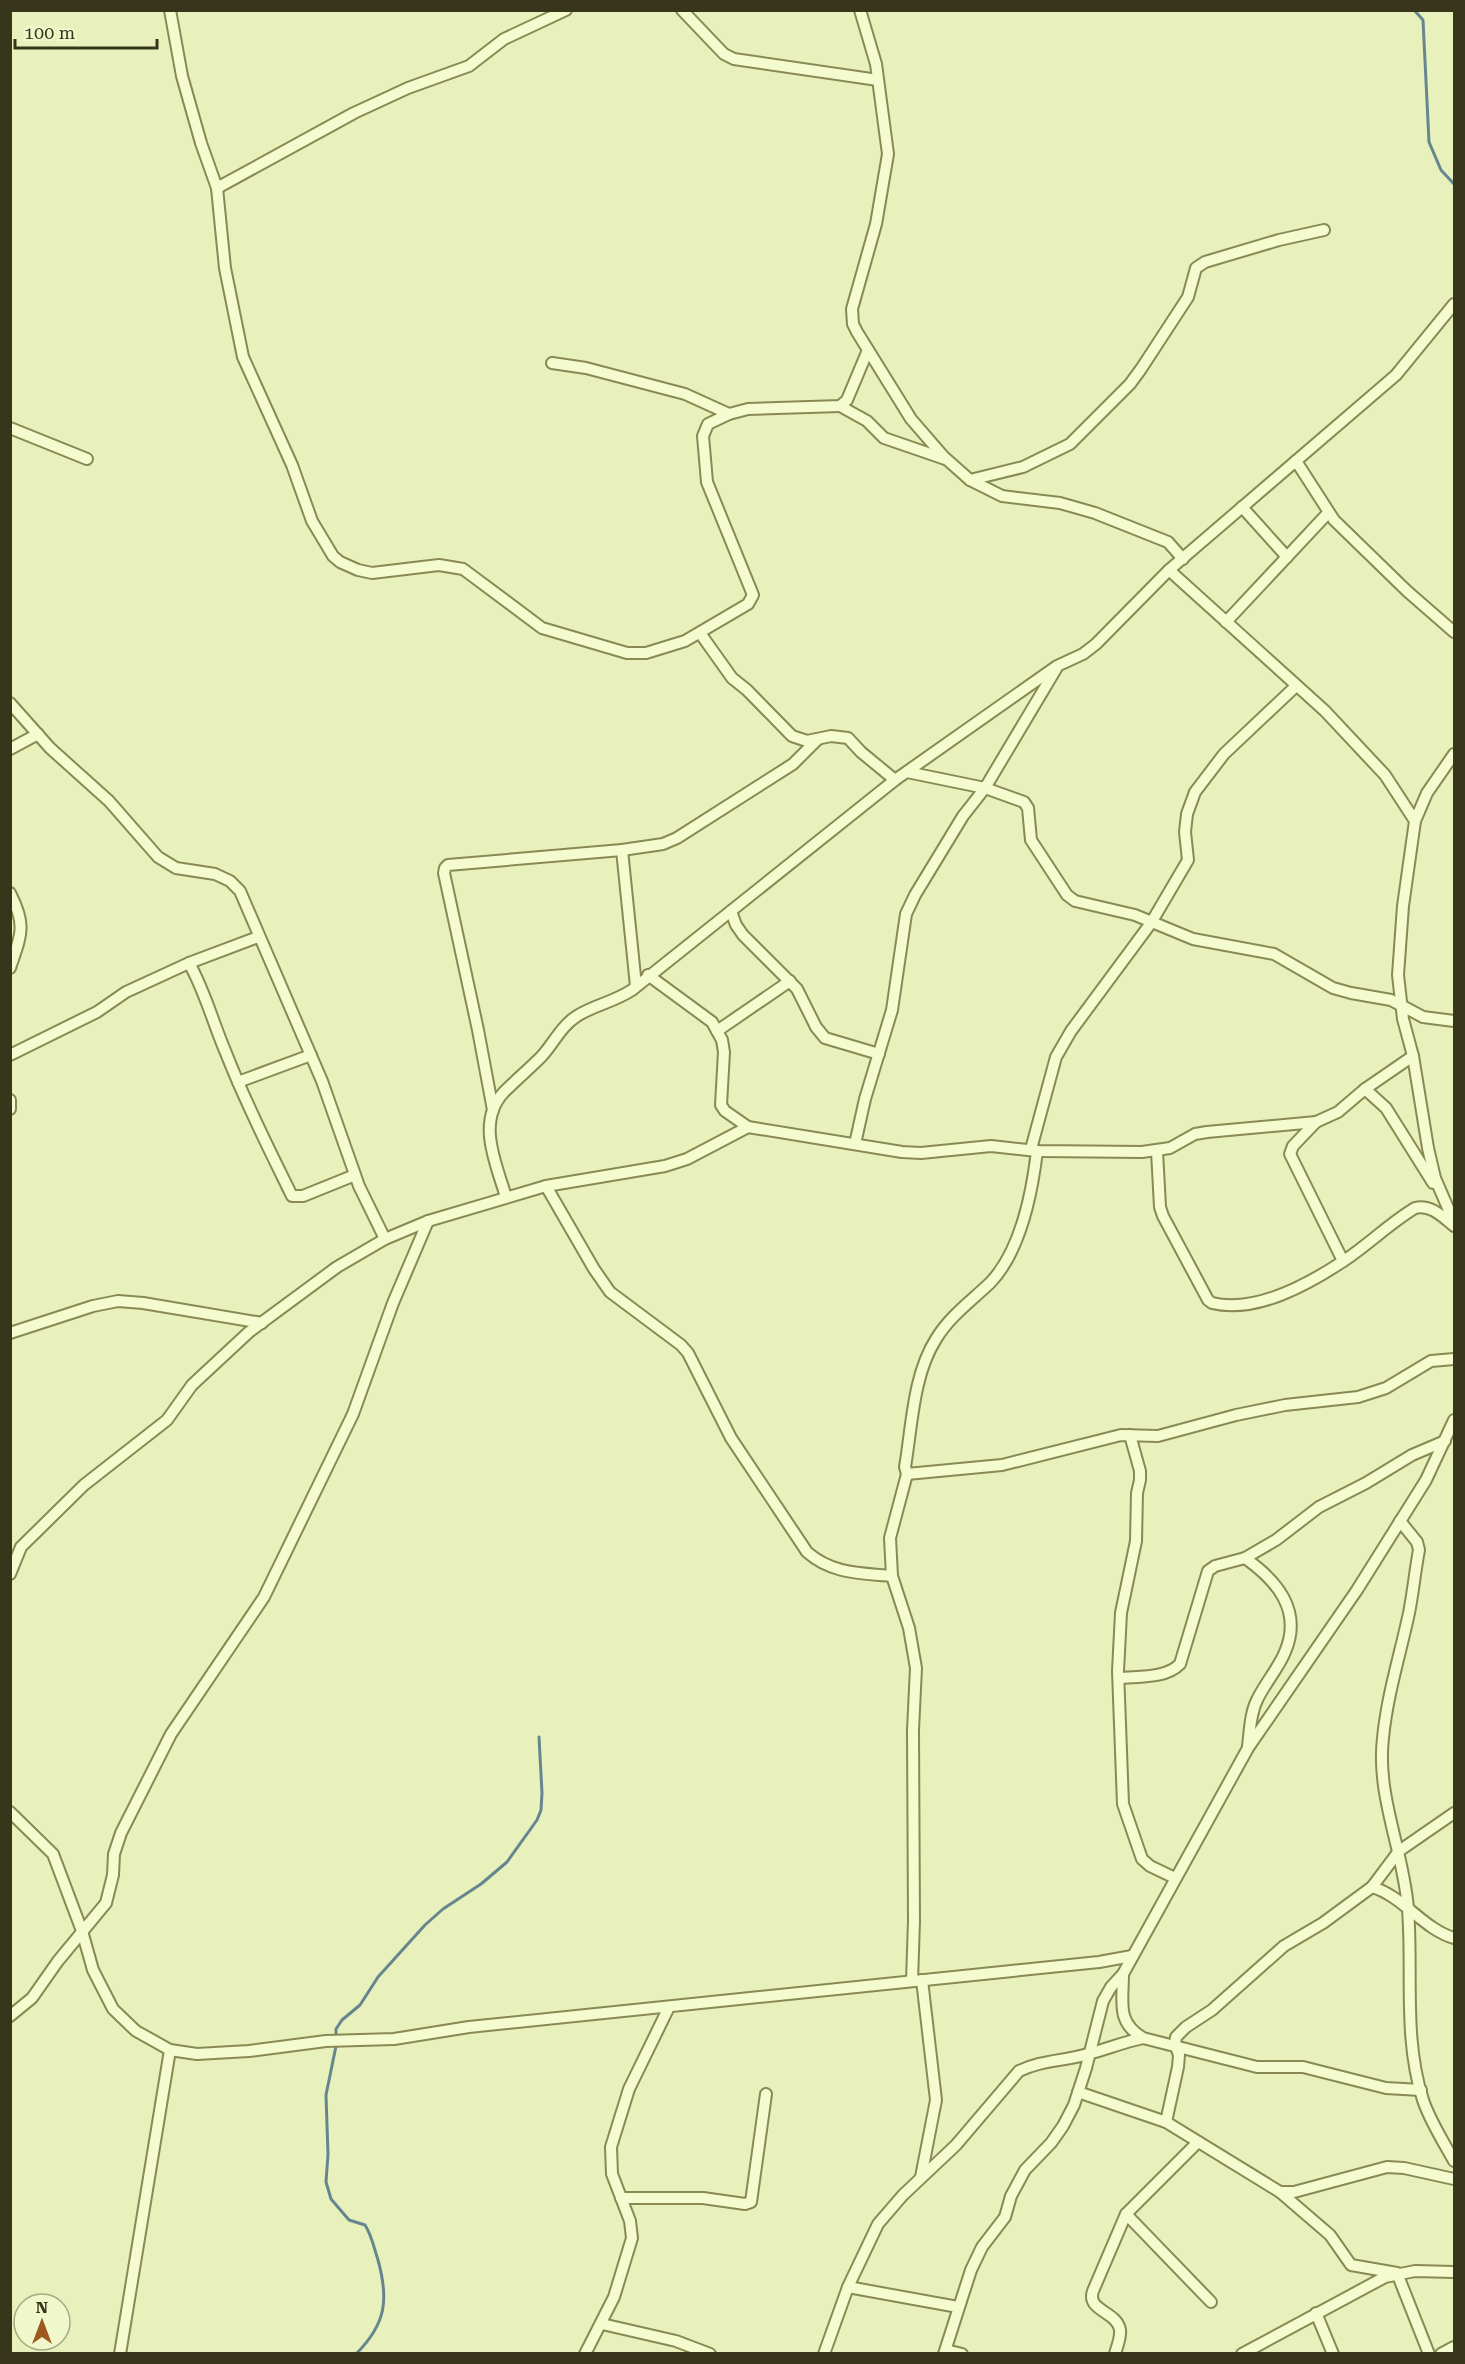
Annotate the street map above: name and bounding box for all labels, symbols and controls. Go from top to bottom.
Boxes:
scale bar [15,12,158,50]
text: 100 m [24,22,75,43]
north arrow [12,2292,72,2352]
text: N [36,2298,48,2317]

